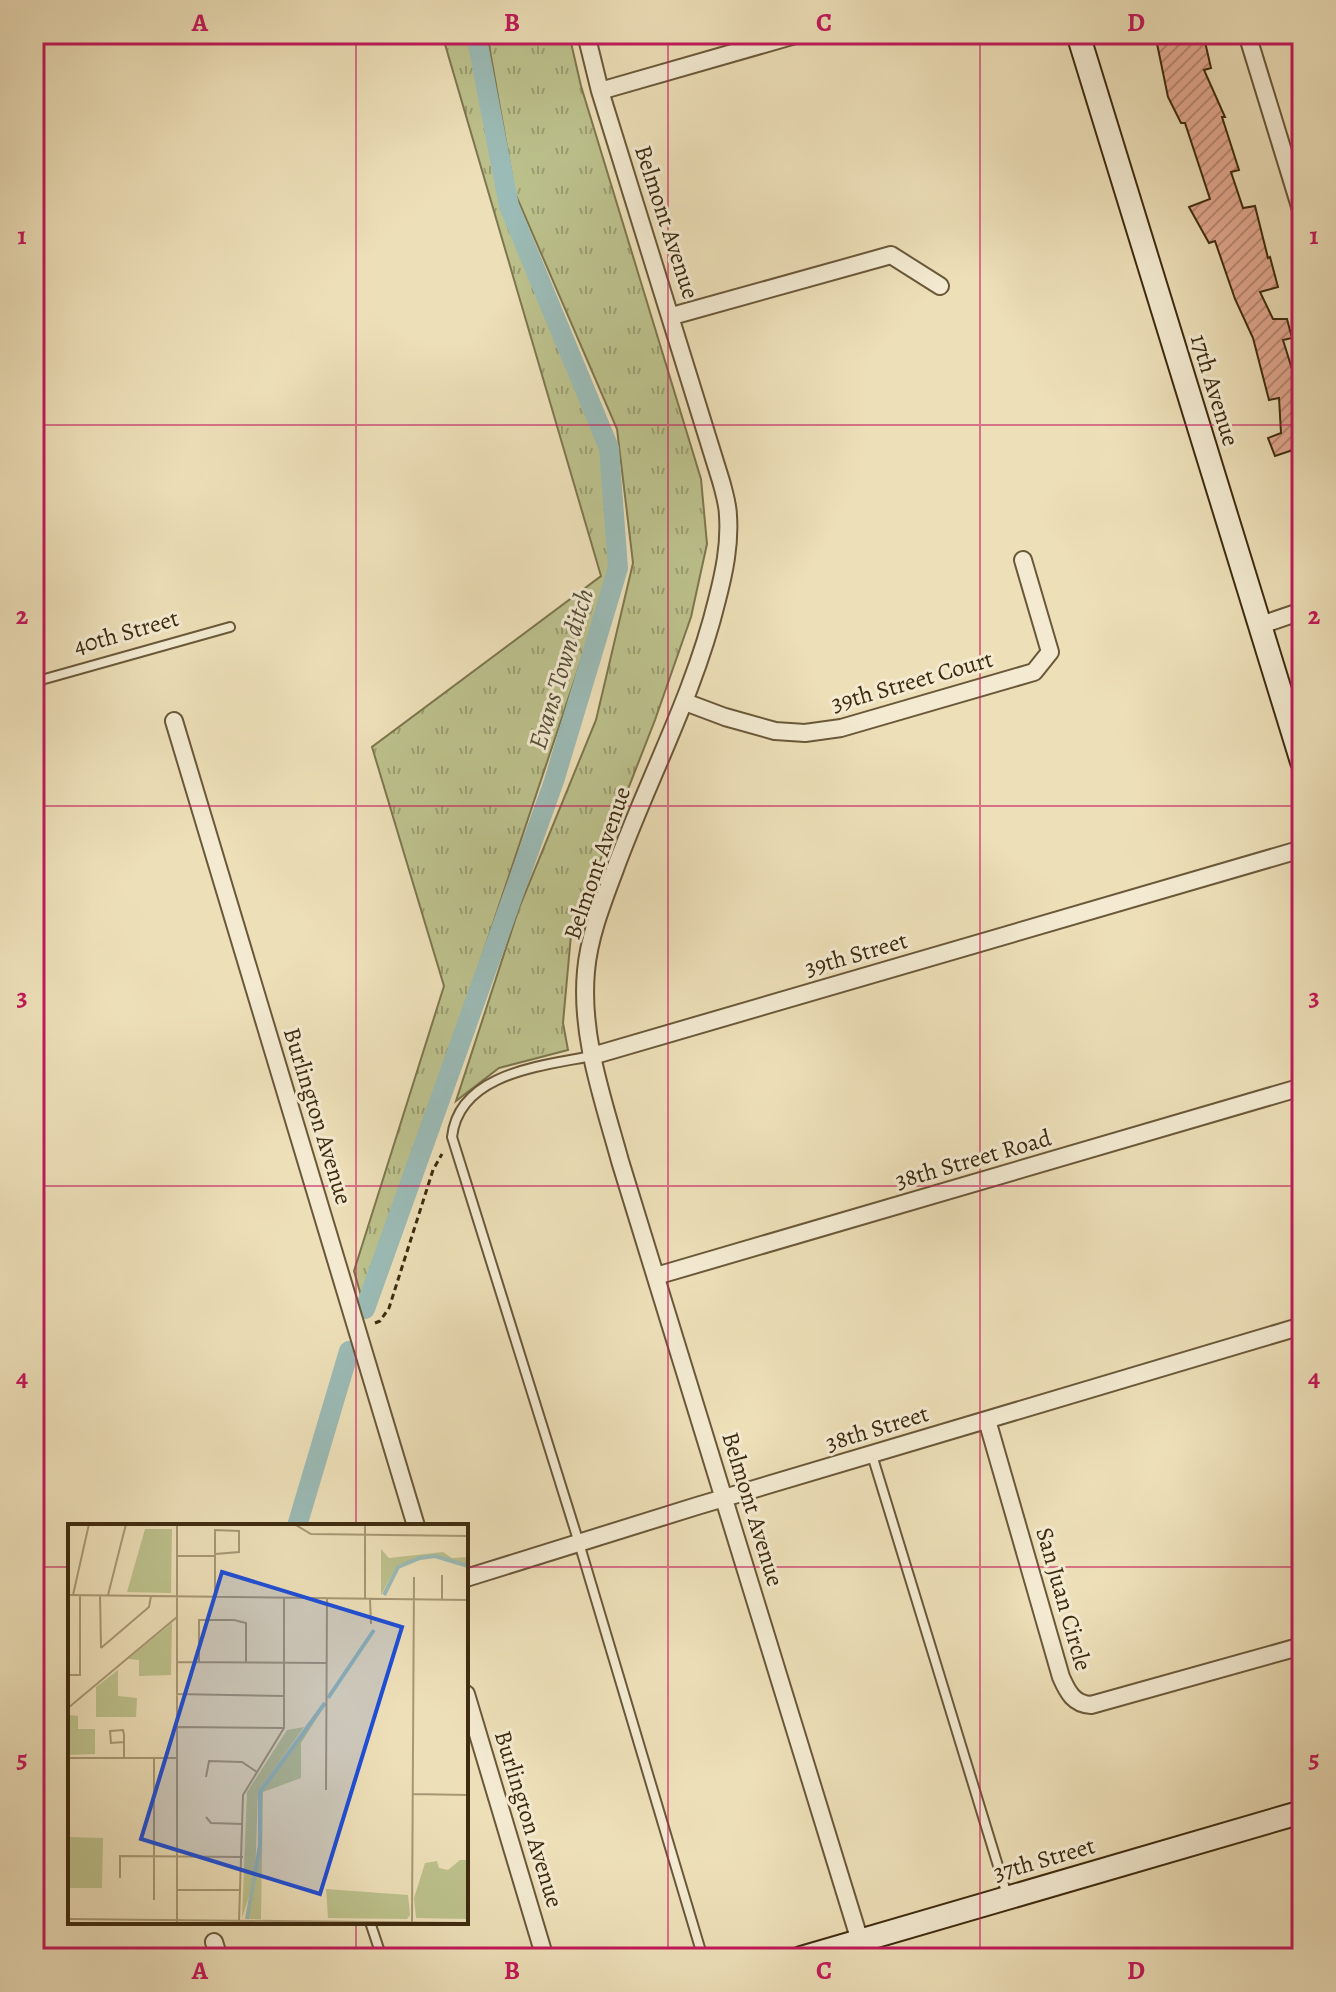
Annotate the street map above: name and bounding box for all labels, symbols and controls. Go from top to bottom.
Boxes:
text: A [191,5,209,40]
text: B [504,5,520,40]
text: C [816,5,832,40]
text: D [1127,5,1145,40]
street label: Belmont Avenue [627,141,707,303]
text: 1 [17,218,27,253]
text: 1 [1309,218,1319,253]
street label: 17th Avenue [1183,330,1247,450]
water label: Evans Town ditch [520,584,602,754]
text: 2 [16,598,29,633]
text: 2 [1308,598,1321,633]
street label: 40th Street [70,602,182,662]
street label: 39th Street Court [827,643,997,719]
street label: Belmont Avenue [556,782,638,944]
street label: 39th Street [801,924,911,984]
text: 3 [16,979,28,1014]
text: 3 [1308,979,1320,1014]
street label: Burlington Avenue [276,1024,360,1208]
street label: 38th Street Road [891,1121,1055,1197]
text: 4 [16,1360,28,1395]
text: 4 [1308,1360,1320,1395]
street label: 38th Street [822,1397,932,1459]
street label: Belmont Avenue [714,1428,792,1590]
inset map [68,1524,468,1924]
street label: San Juan Circle [1028,1524,1100,1674]
street label: Burlington Avenue [487,1727,571,1911]
text: 5 [16,1741,28,1776]
text: 5 [1308,1741,1320,1776]
street label: 37th Street [989,1829,1099,1889]
text: A [191,1953,209,1988]
text: B [504,1953,520,1988]
text: C [816,1953,832,1988]
text: D [1127,1953,1145,1988]

